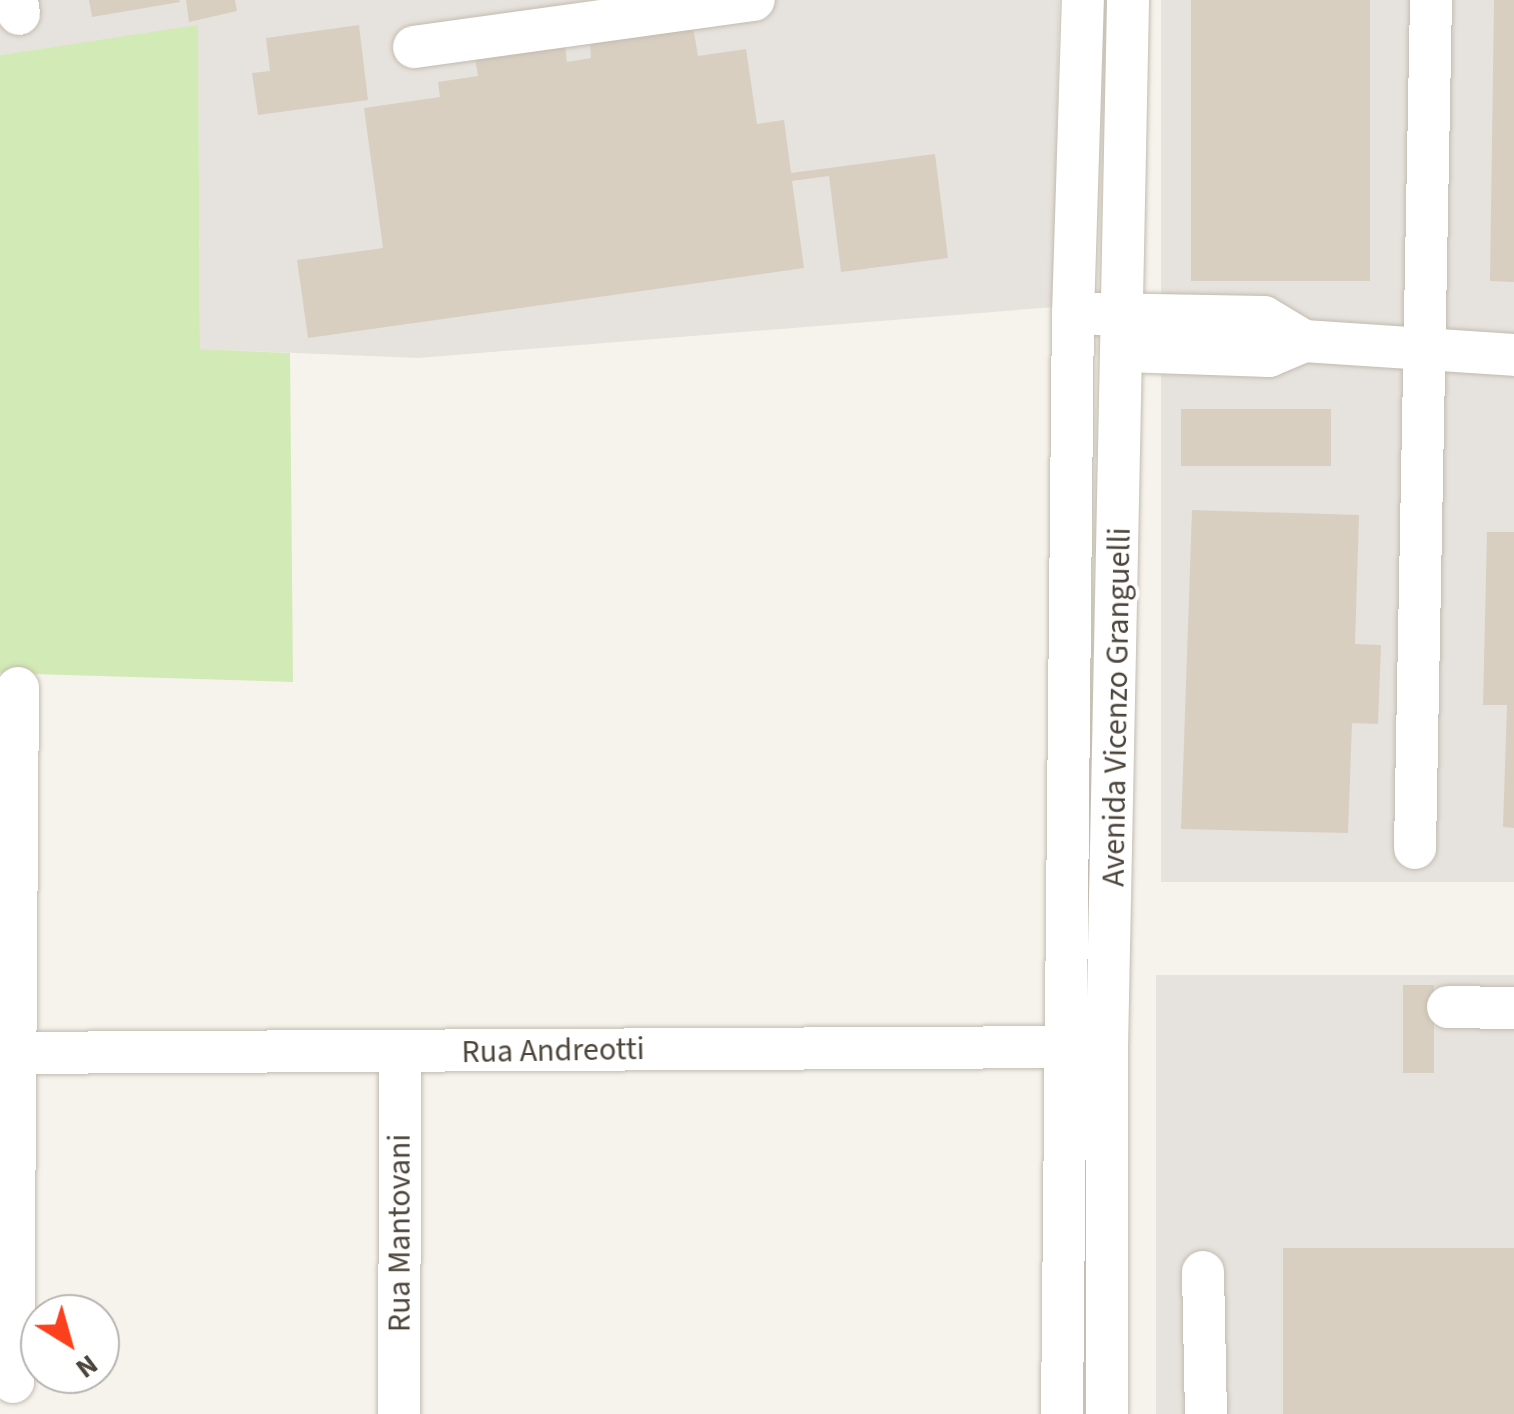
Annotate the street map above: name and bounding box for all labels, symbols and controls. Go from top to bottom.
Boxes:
street label: Avenida Vicenzo Granguelli [1095,527,1139,887]
street label: Rua Andreotti [461,1030,645,1072]
street label: Rua Mantovani [381,1134,419,1332]
north arrow [20,1294,120,1394]
text: N [67,1345,106,1388]

